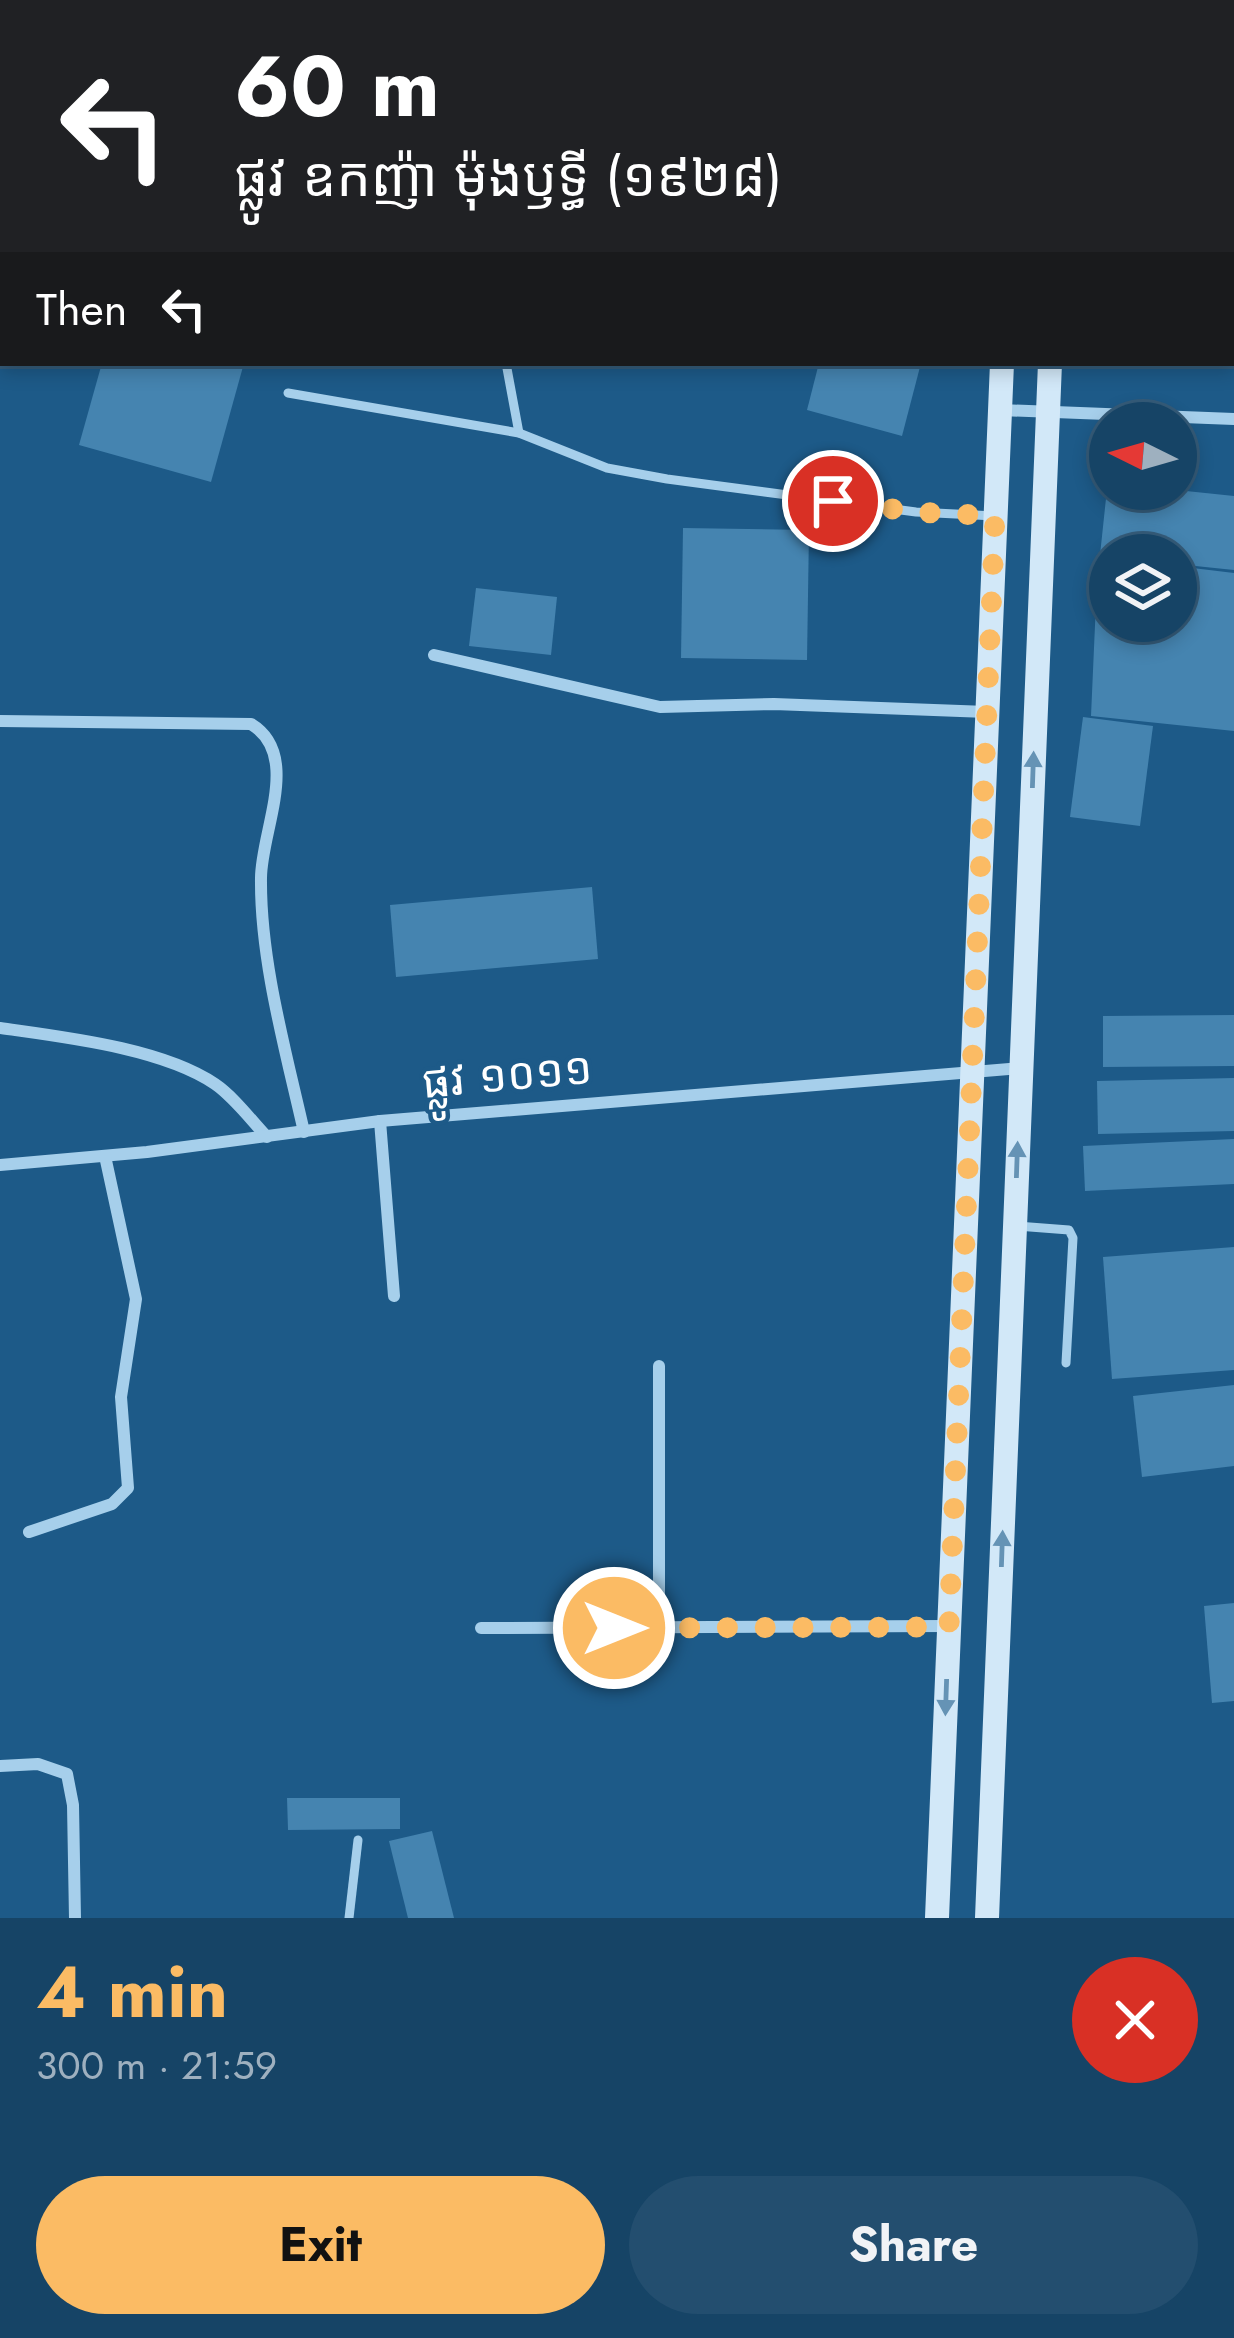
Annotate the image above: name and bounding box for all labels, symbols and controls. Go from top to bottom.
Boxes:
text: 60 m [234,26,440,148]
icon: left [36,48,192,204]
text: ផ្លូវ ឧកញ៉ា ម៉ុងឫទ្ធី (១៩២៨) [234,138,782,216]
icon: left [151,276,217,342]
text: Then [36,277,127,342]
north arrow [1089,402,1197,510]
map controls [1089,402,1197,642]
pin [782,450,884,552]
icon: arrive [800,468,866,534]
button: layers [1089,534,1197,642]
one-way arrow [1024,750,1043,788]
street label: ផ្លូវ ១០១១ [419,1035,596,1122]
one-way arrow [1008,1140,1027,1178]
one-way arrow [993,1529,1012,1567]
position arrow [551,1565,677,1691]
one-way arrow [936,1679,955,1717]
text: 4 min [36,1940,228,2044]
button: close [1072,1957,1198,2083]
text: 300 m · 21:59 [36,2037,277,2094]
button: Exit [36,2176,605,2314]
button: Share [629,2176,1198,2314]

